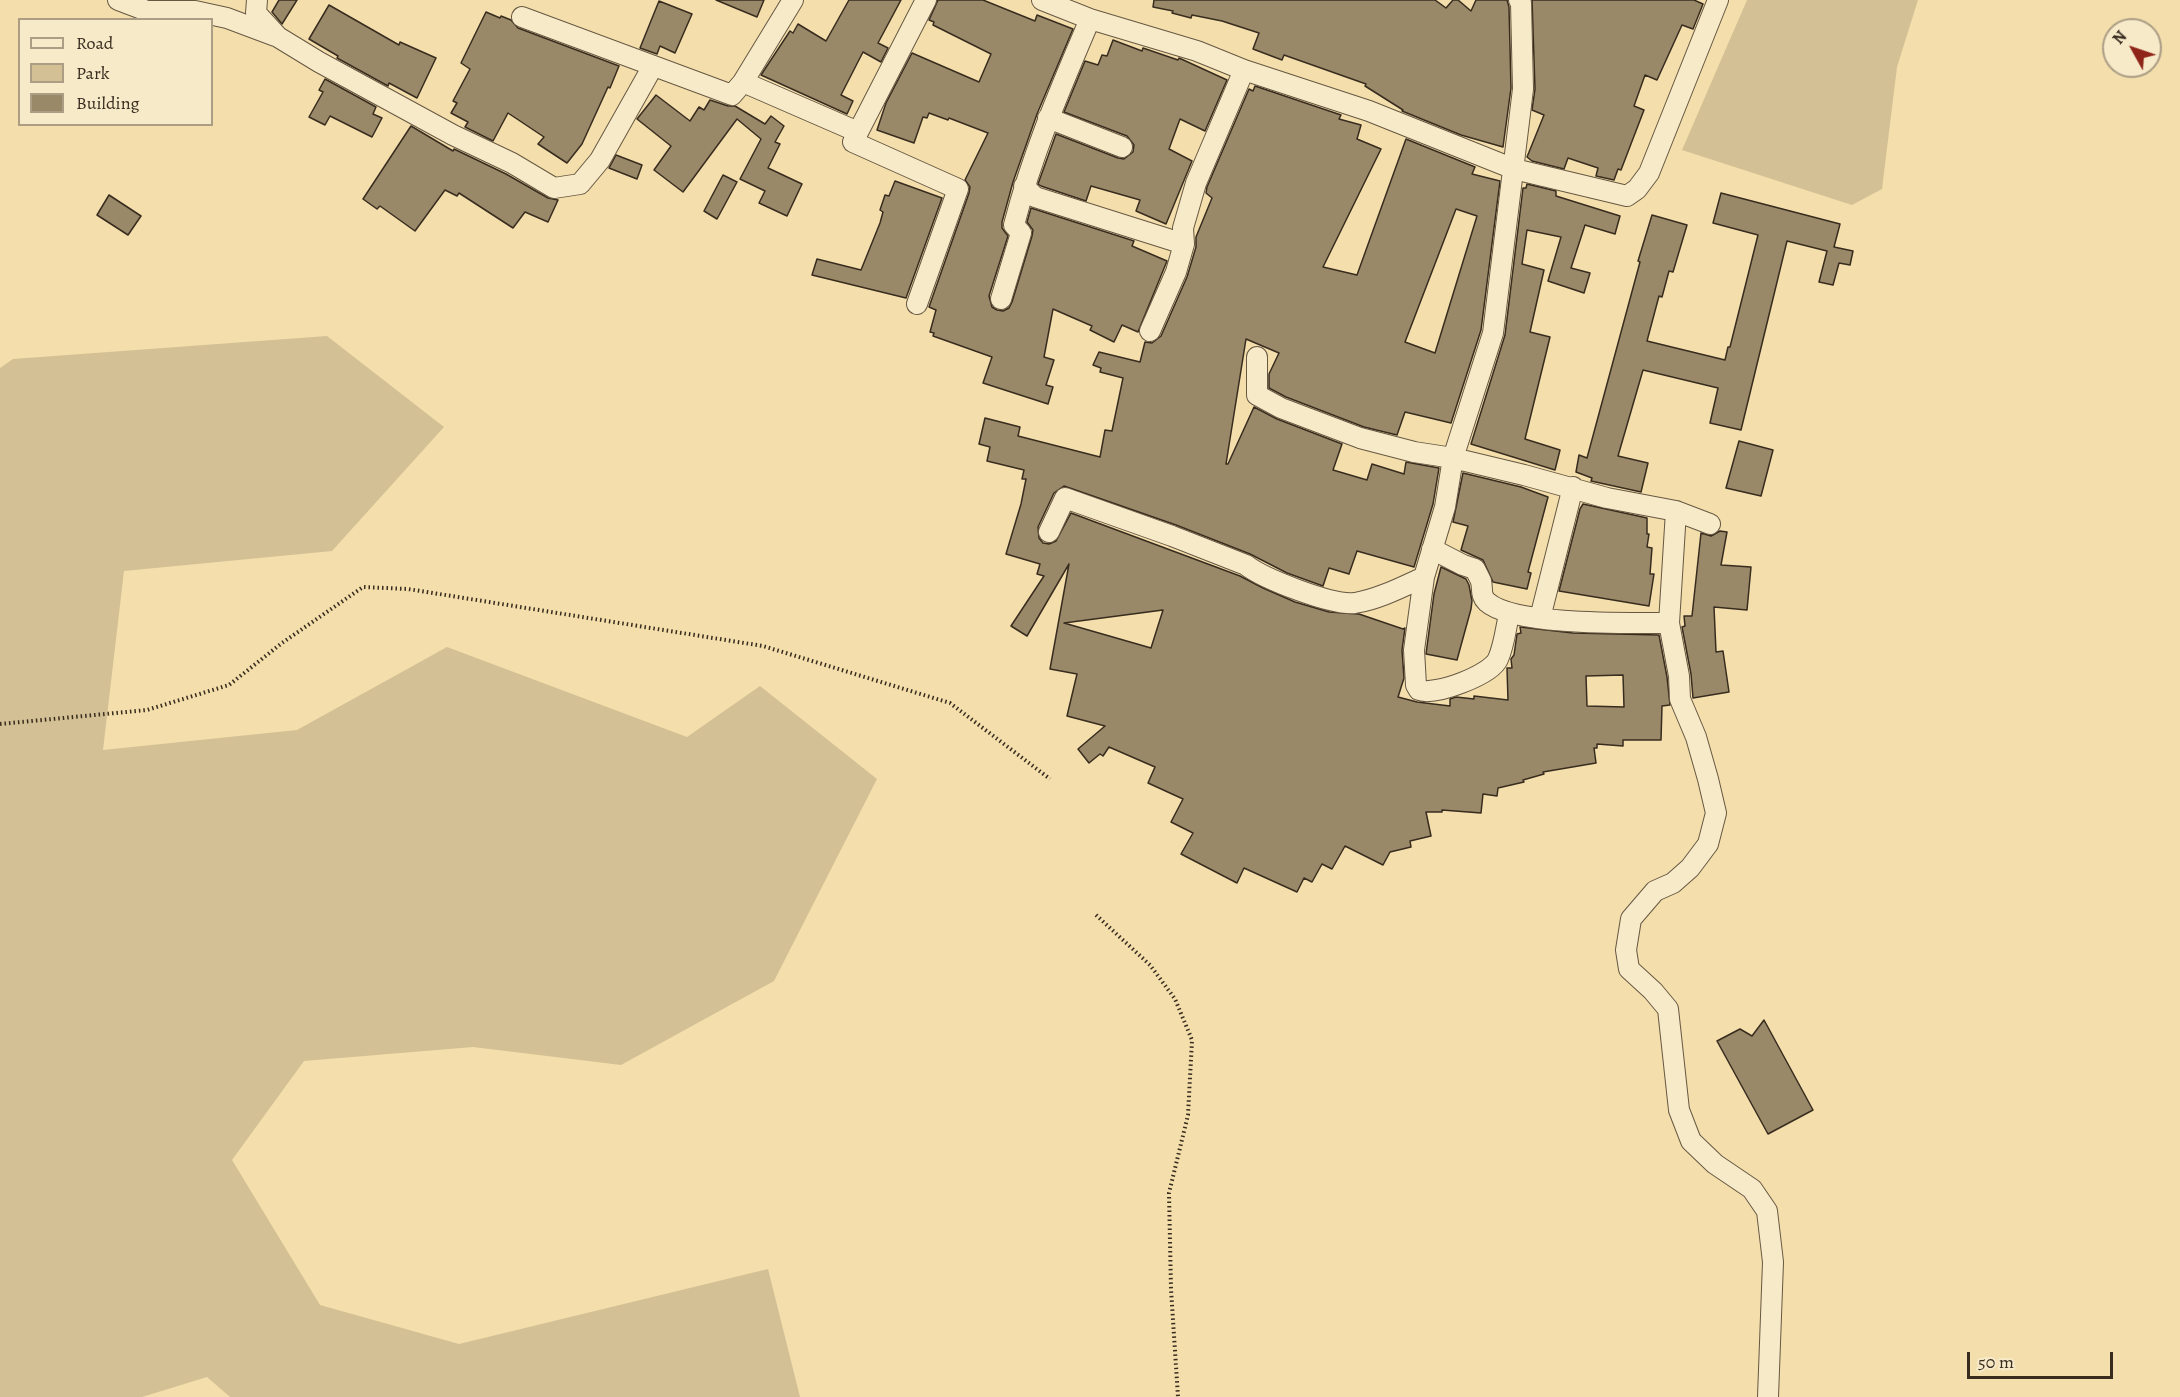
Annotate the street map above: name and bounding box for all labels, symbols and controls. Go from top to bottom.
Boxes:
legend [18,18,213,126]
north arrow [2102,18,2162,78]
text: N [2108,26,2132,49]
text: Road [76,31,113,55]
text: Park [76,61,110,85]
text: Building [76,91,140,115]
scale bar [1970,1340,2116,1378]
text: 50 m [1978,1350,2014,1374]

